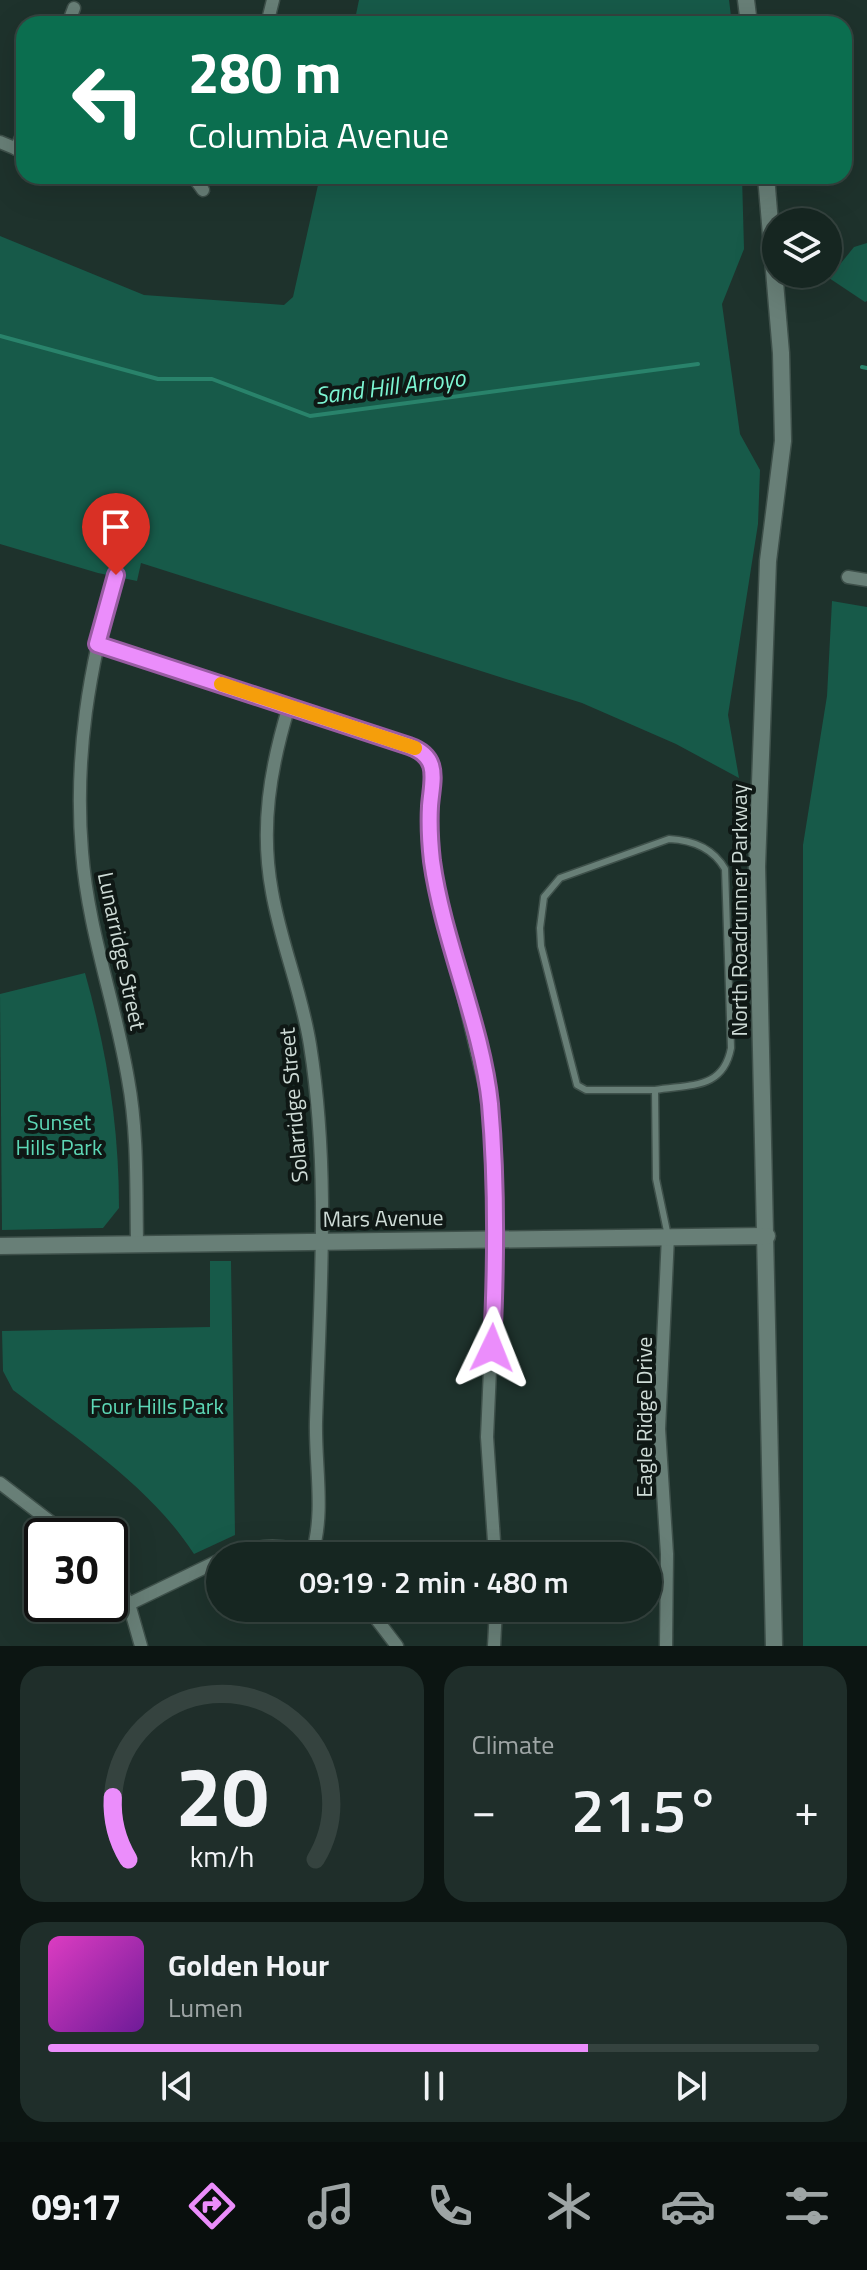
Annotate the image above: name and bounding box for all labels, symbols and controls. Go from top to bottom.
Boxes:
text: 280 m [188,30,341,115]
icon: left [56,48,160,152]
text: Columbia Avenue [188,107,449,162]
map controls [762,208,842,288]
button: layers [762,208,842,288]
water label: Sand Hill Arroyo [313,359,468,413]
pin [82,493,150,575]
icon: arrive [94,505,138,549]
street label: North Roadrunner Parkway [722,783,756,1036]
street label: Lunarridge Street [89,869,155,1033]
street label: Solarridge Street [269,1026,317,1184]
park label: Sunset Hills Park [15,1105,103,1164]
street label: Mars Avenue [322,1200,444,1236]
position arrow [450,1306,534,1390]
street label: Eagle Ridge Drive [627,1337,661,1497]
park label: Four Hills Park [90,1389,224,1423]
speed limit sign: 30 [24,1518,128,1622]
text: 09:19 · 2 min · 480 m [299,1559,569,1605]
text: Climate [472,1725,554,1764]
text: 20 [175,1732,268,1858]
text: 21.5° [571,1764,720,1855]
text: − [472,1776,496,1843]
text: + [794,1776,819,1843]
text: km/h [189,1835,254,1878]
text: Golden Hour [168,1942,329,1988]
text: Lumen [168,1988,243,2027]
icon: previous [155,2064,199,2108]
icon: pause [412,2064,456,2108]
icon: next [669,2064,713,2108]
icon: directions [184,2178,240,2234]
icon: music [303,2178,359,2234]
icon: phone [422,2178,478,2234]
icon: climate [541,2178,597,2234]
icon: car [660,2178,716,2234]
icon: filters [779,2178,835,2234]
text: 09:17 [32,2179,121,2234]

